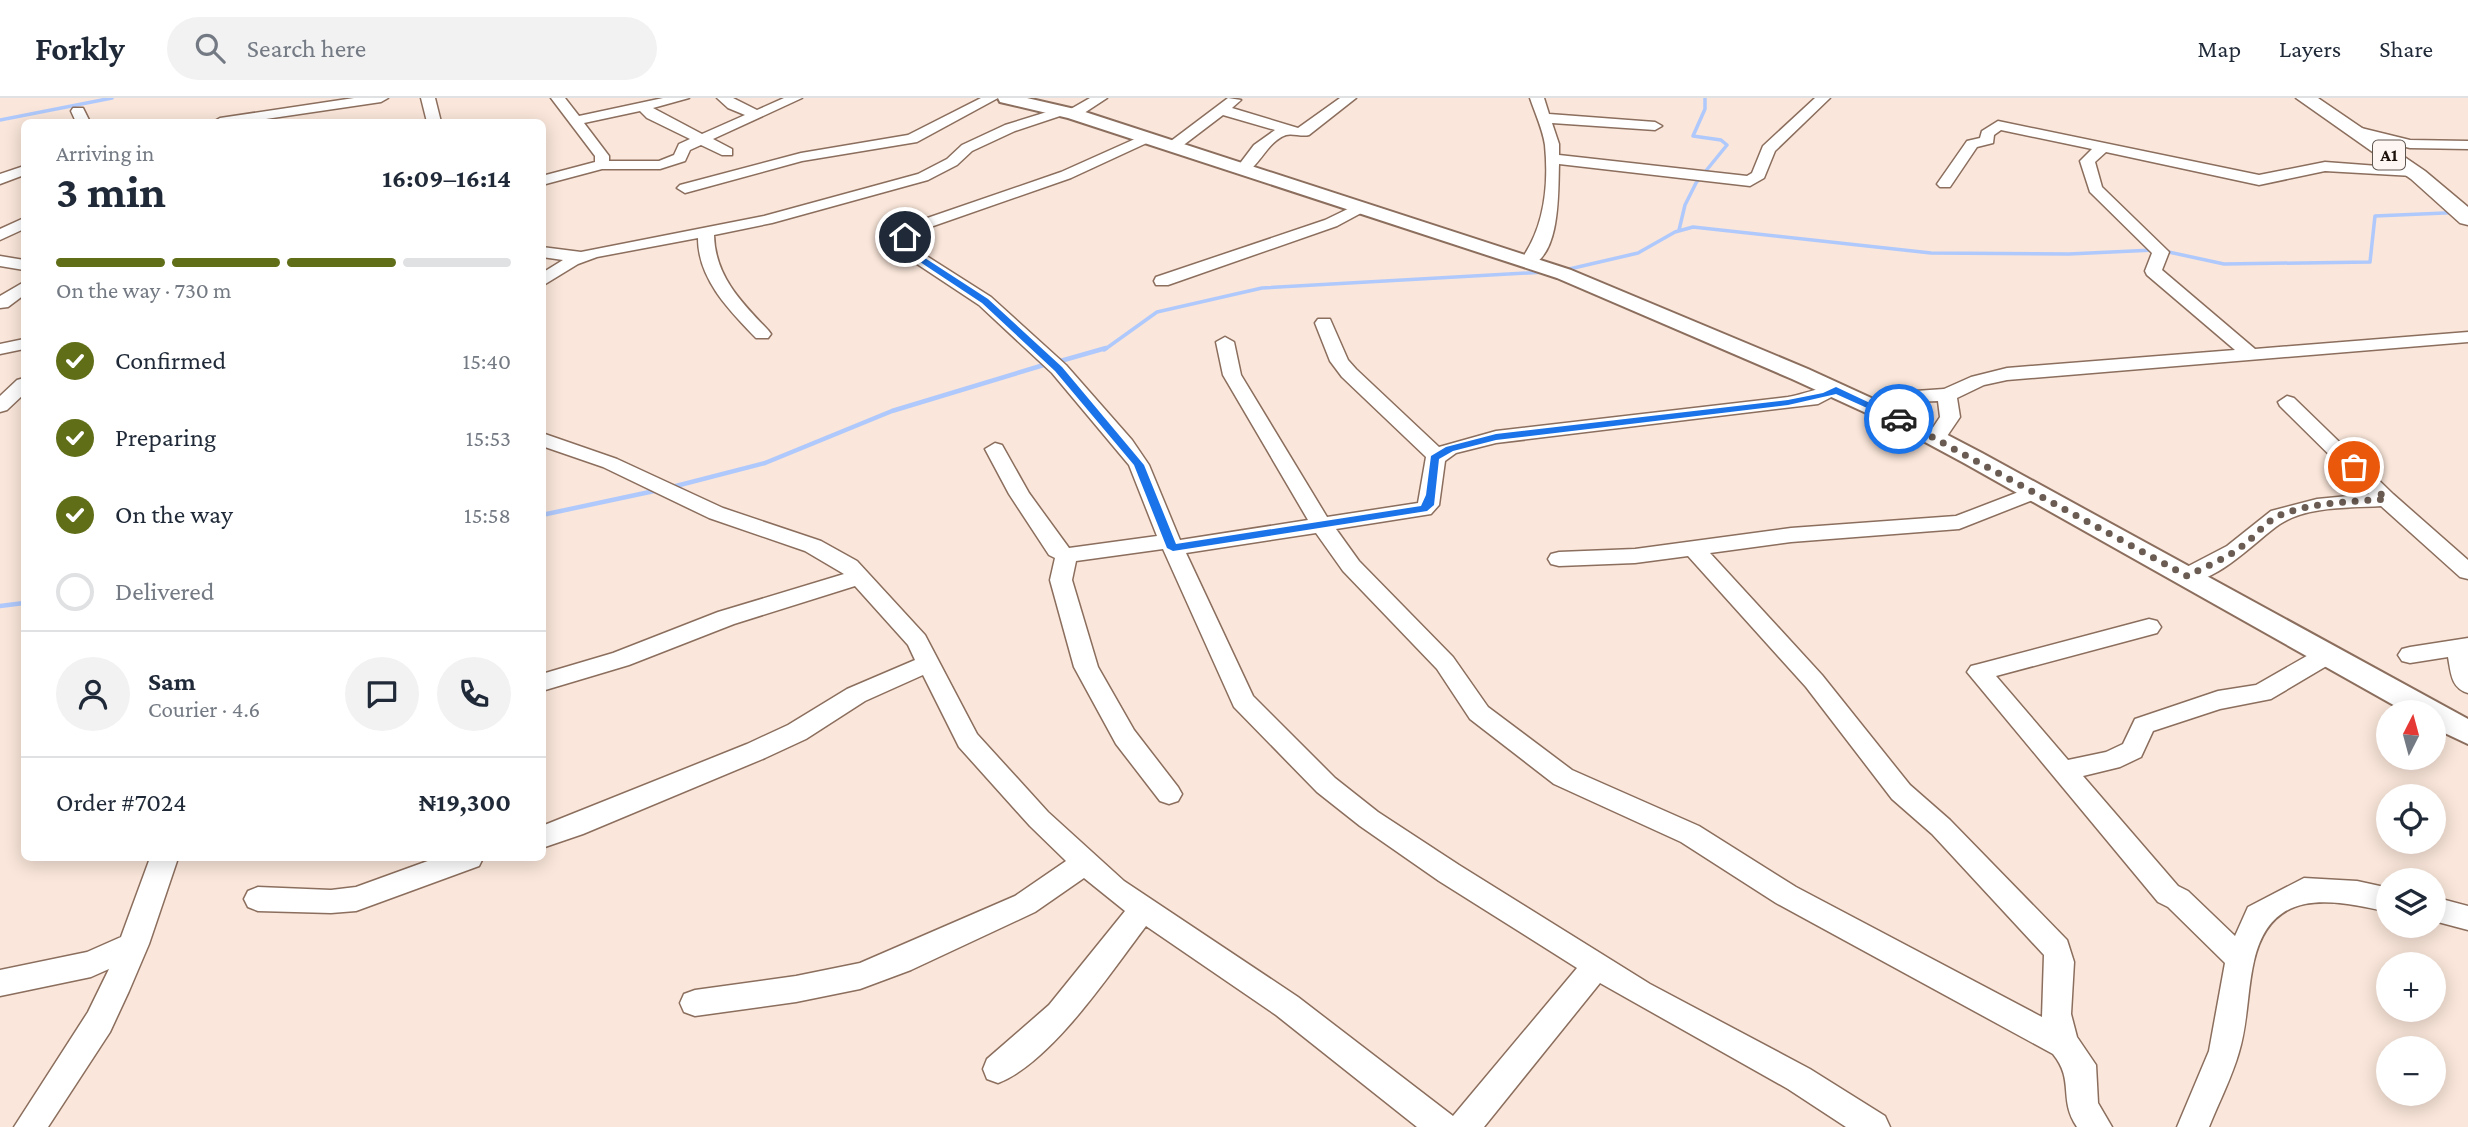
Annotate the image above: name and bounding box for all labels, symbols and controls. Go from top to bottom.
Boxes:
search box [167,17,657,80]
icon: search [191,29,229,67]
text: Forkly [35,30,125,67]
text: Search here [247,34,366,63]
text: Map [2197,35,2241,62]
text: Layers [2279,35,2341,62]
text: Share [2379,35,2433,62]
text: Arriving in [56,140,154,166]
road number: A1 [2373,140,2405,170]
text: 16:09–16:14 [382,164,511,193]
text: 3 min [56,166,166,217]
pin [875,207,935,267]
icon: home [886,218,924,256]
text: On the way · 730 m [56,277,232,303]
icon: check [56,342,94,380]
text: Confirmed [115,346,226,375]
text: 15:40 [463,348,511,374]
courier [1864,384,1934,454]
icon: car [1880,400,1918,438]
icon: check [56,419,94,457]
text: Preparing [115,423,216,452]
text: 15:53 [466,425,511,451]
pin [2324,437,2384,497]
icon: bag [2335,448,2373,486]
icon: check [56,496,94,534]
text: On the way [115,500,233,529]
text: 15:58 [464,502,511,528]
text: Delivered [115,577,214,606]
button: person [56,657,130,731]
button: chat [345,657,419,731]
button: phone [437,657,511,731]
text: Sam [148,667,196,696]
text: Courier · 4.6 [148,696,260,722]
north arrow [2376,700,2446,770]
map controls [2376,700,2446,1106]
button: locate [2376,784,2446,854]
text: Order #7024 [56,788,186,817]
text: ₦19,300 [419,788,511,817]
button: layers [2376,868,2446,938]
button: + [2376,952,2446,1022]
button: − [2376,1036,2446,1106]

